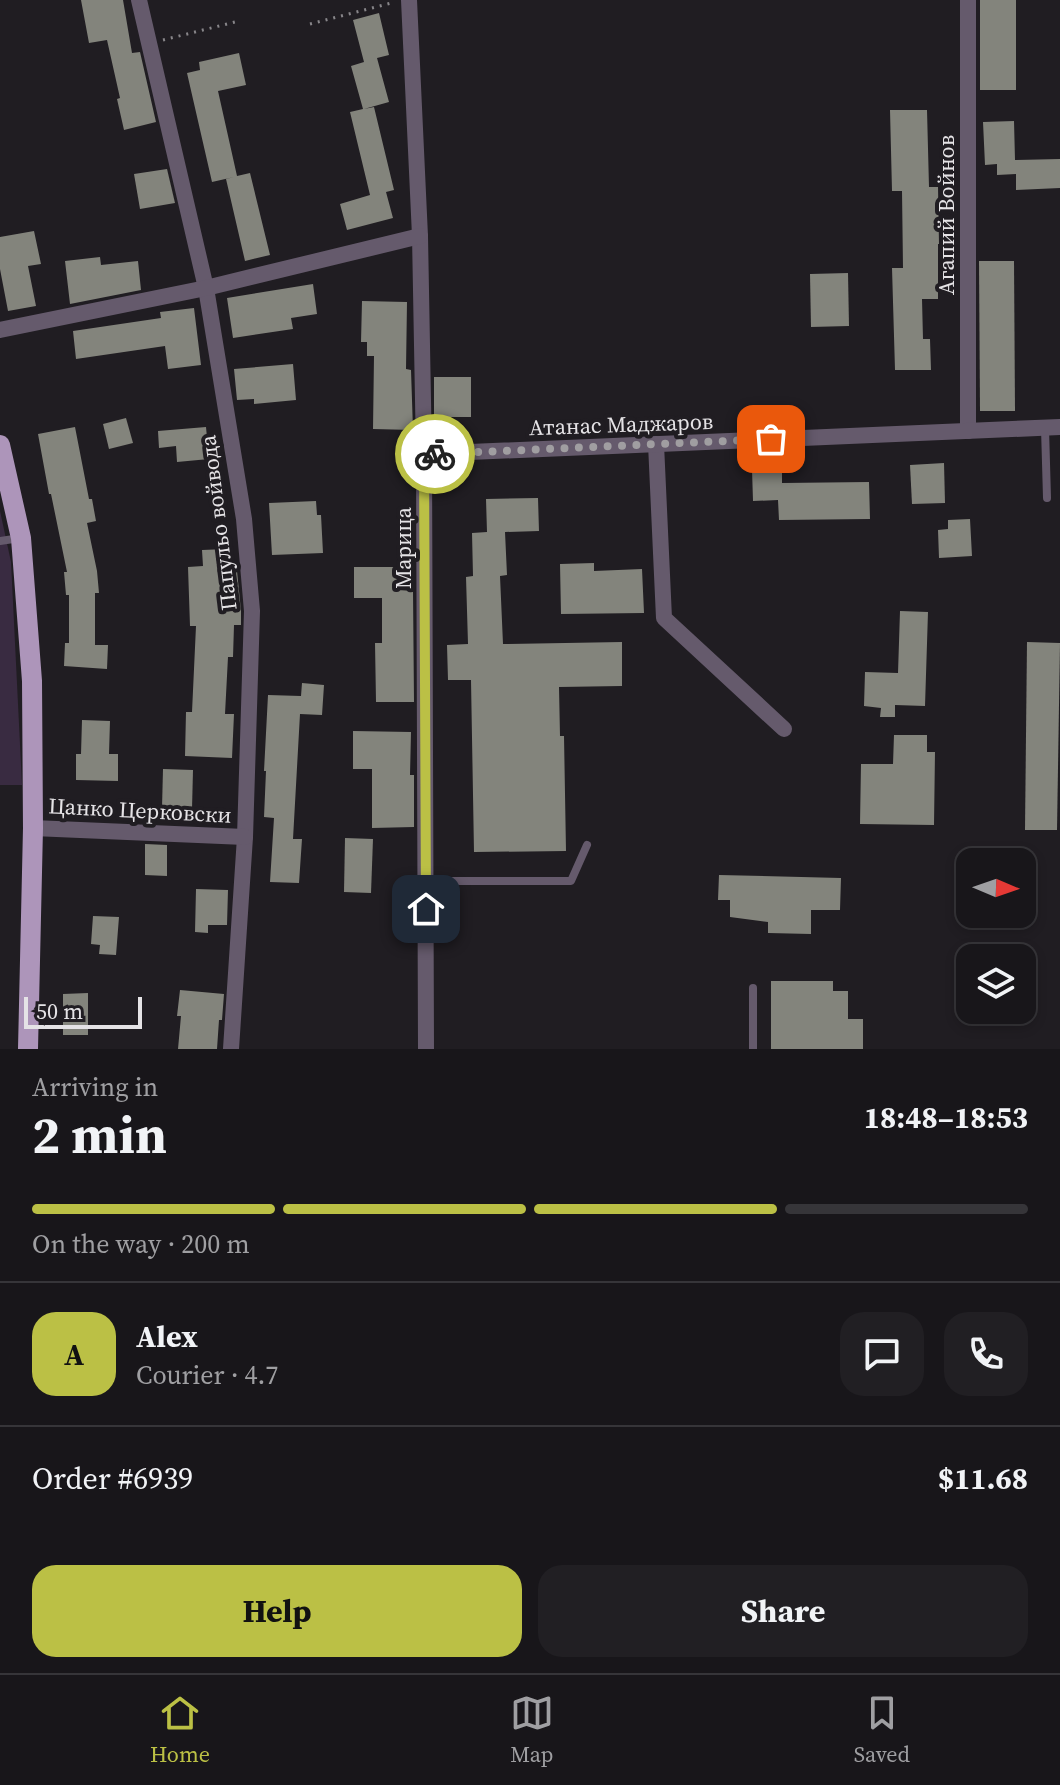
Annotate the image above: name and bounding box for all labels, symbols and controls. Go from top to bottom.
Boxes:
street label: Агапий Войнов [931,135,961,295]
pin [737,405,805,473]
street label: Атанас Маджаров [528,406,714,442]
courier [395,414,475,494]
icon: bag [749,417,793,461]
icon: bike [413,432,457,476]
street label: Папульо войвода [192,433,244,612]
street label: Марица [388,506,418,589]
street label: Цанко Церковски [48,790,232,830]
north arrow [956,848,1036,928]
map controls [956,848,1036,1024]
pin [392,875,460,943]
icon: home [404,887,448,931]
button: layers [956,944,1036,1024]
scale bar [24,993,142,1029]
text: 50 m [36,996,83,1026]
text: Arriving in [32,1069,158,1105]
text: 18:48–18:53 [864,1097,1028,1138]
text: 2 min [32,1099,167,1170]
text: On the way · 200 m [32,1226,250,1262]
button: chat [840,1312,924,1396]
button: phone [944,1312,1028,1396]
text: Alex [136,1316,198,1357]
text: A [64,1334,84,1375]
text: Courier · 4.7 [136,1357,278,1393]
text: Order #6939 [32,1458,193,1499]
text: $11.68 [938,1458,1028,1499]
button: Help [32,1565,522,1657]
button: Share [538,1565,1028,1657]
tab: Home [150,1691,210,1769]
tab: Map [510,1691,554,1769]
tab: Saved [854,1691,910,1769]

